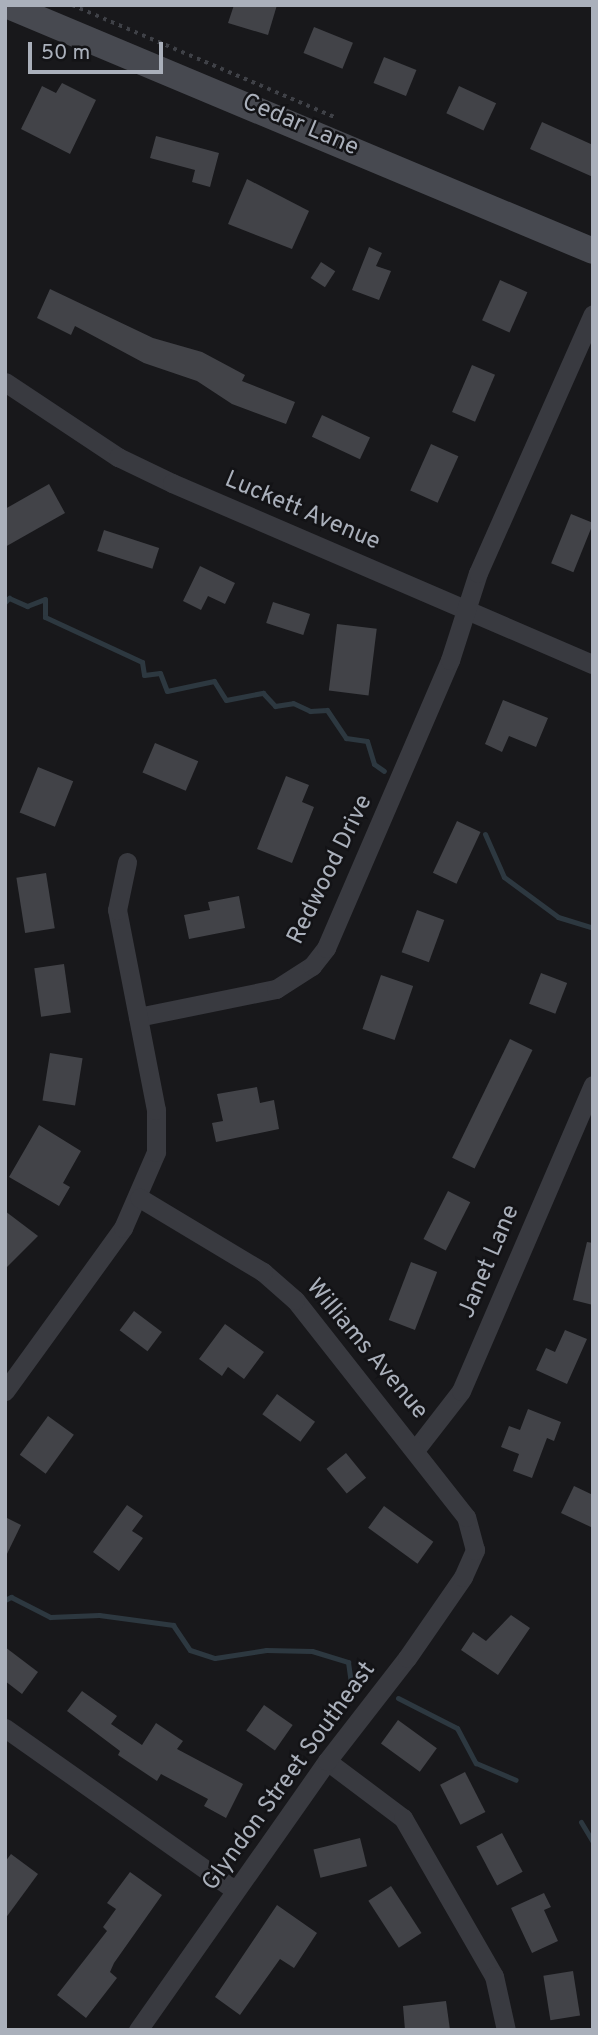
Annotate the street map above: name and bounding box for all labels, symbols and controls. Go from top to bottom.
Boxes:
scale bar [32,28,166,72]
text: 50 m [41,40,90,67]
street label: Cedar Lane [238,89,362,163]
street label: Luckett Avenue [219,466,385,558]
street label: Redwood Drive [282,791,380,949]
street label: Janet Lane [453,1201,527,1323]
street label: Williams Avenue [299,1274,433,1426]
street label: Glyndon Street Southeast [197,1657,383,1897]

